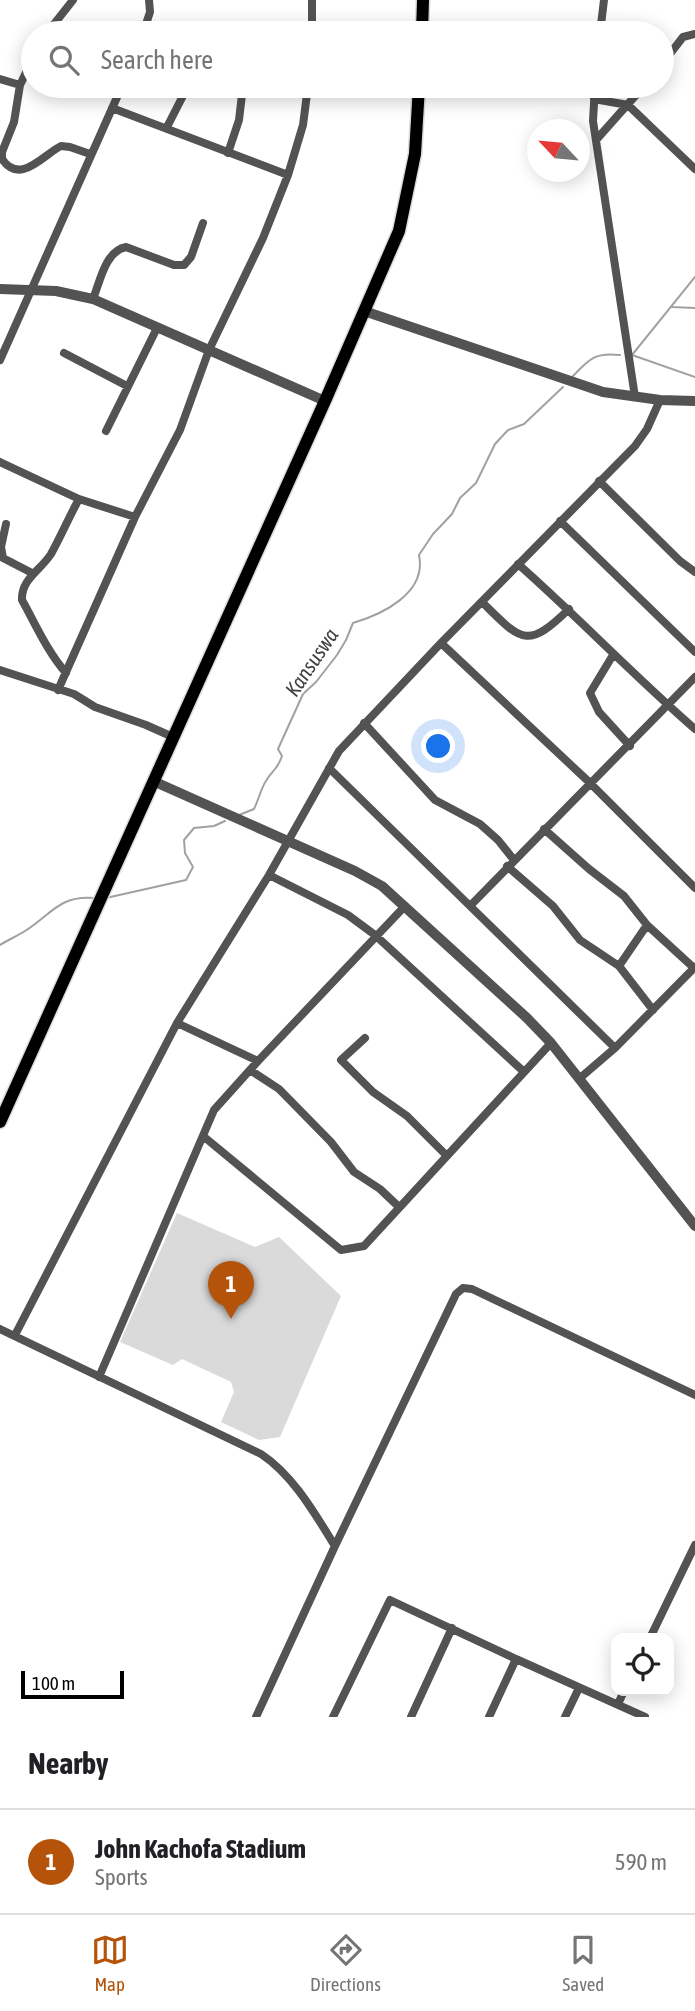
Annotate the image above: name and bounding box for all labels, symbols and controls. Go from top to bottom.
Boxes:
search box [21,21,674,98]
icon: search [45,41,83,79]
text: Search here [101,45,213,75]
north arrow [527,119,590,182]
water label: Kansuswa [280,623,343,701]
your location [421,729,455,763]
pin: 1 [208,1261,254,1319]
map controls [611,1633,674,1696]
button: locate [611,1633,674,1696]
scale bar [21,1668,124,1700]
text: 100 m [32,1672,75,1694]
text: Nearby [28,1746,108,1780]
text: John Kachofa Stadium [95,1834,306,1864]
text: 1 [46,1849,56,1875]
text: 590 m [615,1849,667,1875]
text: Sports [95,1864,148,1890]
tab: Map [91,1931,129,1995]
tab: Directions [310,1931,381,1995]
tab: Saved [562,1931,604,1995]

